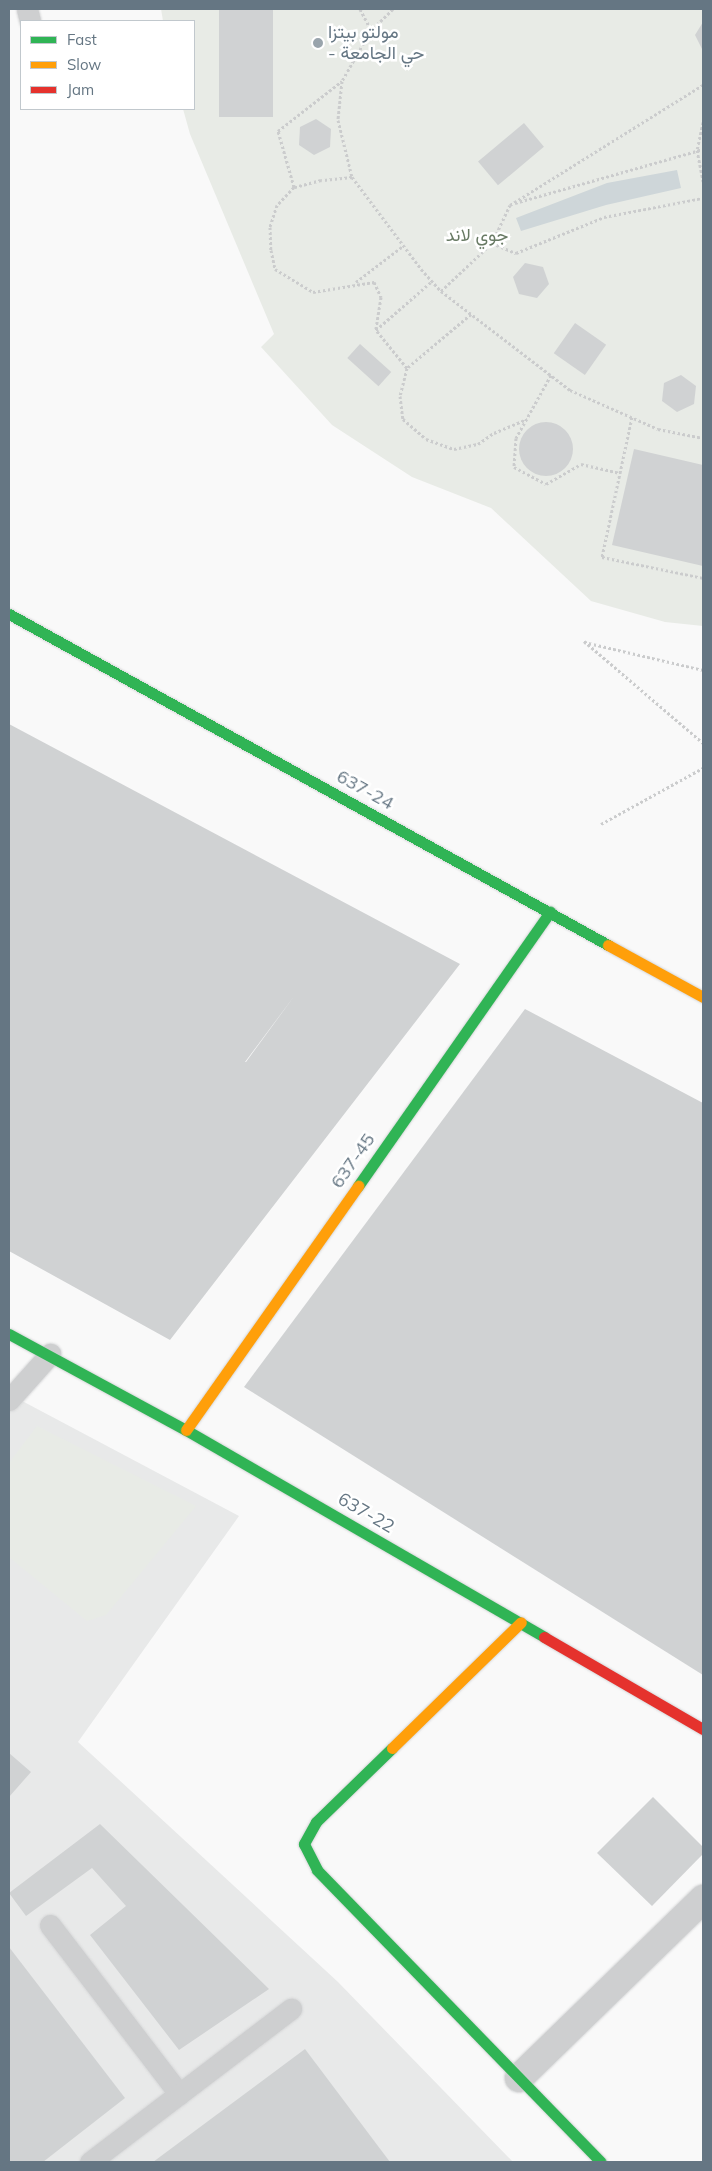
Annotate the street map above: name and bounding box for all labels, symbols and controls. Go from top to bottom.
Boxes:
legend [20,20,195,110]
place label: مولتو بيتزا - حي الجامعة [328,22,424,64]
text: Fast [67,30,97,49]
marker: مولتو بيتزا - حي الجامعة [312,37,324,49]
text: Slow [67,55,101,74]
text: Jam [67,80,94,99]
park label: جوي لاند [446,224,508,246]
street label: 637-24 [333,766,397,814]
street label: 637-45 [326,1130,380,1192]
street label: 637-22 [334,1488,398,1538]

